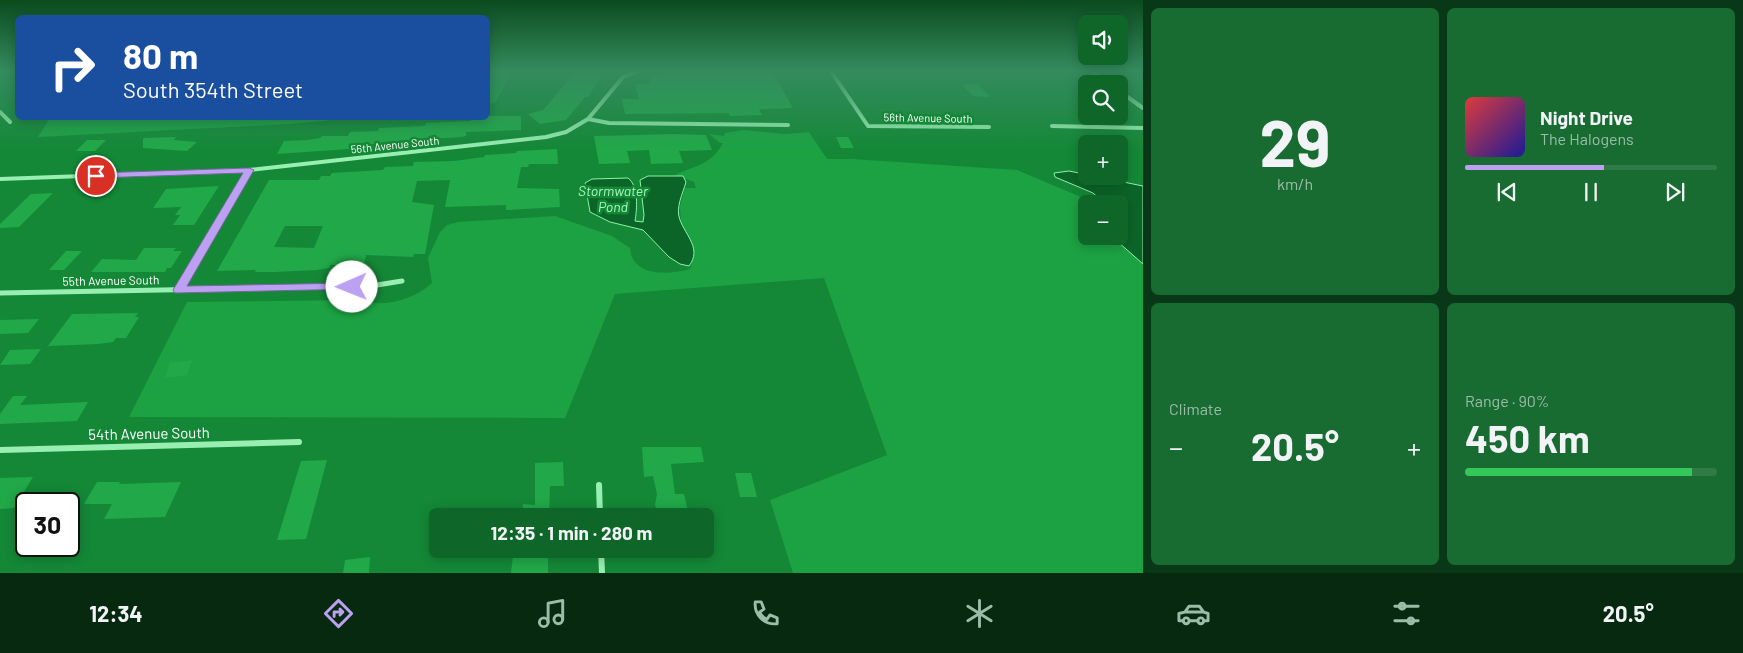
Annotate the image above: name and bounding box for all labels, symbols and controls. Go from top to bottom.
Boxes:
map controls [1078,15,1128,245]
button: sound [1078,15,1128,65]
text: 80 m [123,34,198,76]
icon: right [40,35,105,100]
button: search [1078,75,1128,125]
text: South 354th Street [123,76,303,102]
text: 29 [1260,102,1330,180]
text: Night Drive [1540,106,1633,129]
street label: 56th Avenue South [883,110,973,125]
text: The Halogens [1540,129,1634,148]
street label: 56th Avenue South [350,133,440,156]
button: + [1078,135,1128,185]
pin [75,155,117,197]
icon: arrive [82,162,110,190]
text: km/h [1277,174,1313,193]
icon: previous [1493,178,1521,206]
icon: pause [1577,178,1605,206]
icon: next [1661,178,1689,206]
water label: Stormwater Pond [578,182,649,215]
button: − [1078,195,1128,245]
position arrow [325,260,377,312]
street label: 55th Avenue South [62,272,160,288]
text: Range · 90% [1465,391,1549,410]
text: Climate [1169,399,1222,418]
text: 450 km [1465,415,1590,461]
street label: 54th Avenue South [88,423,210,443]
text: 20.5° [1251,423,1339,469]
text: − [1169,430,1183,464]
text: + [1407,430,1421,464]
speed limit sign: 30 [15,492,80,557]
text: 12:35 · 1 min · 280 m [491,521,652,544]
icon: directions [321,596,356,631]
icon: music [535,596,570,631]
icon: phone [748,596,783,631]
icon: climate [962,596,997,631]
icon: car [1176,596,1211,631]
icon: filters [1389,596,1424,631]
text: 12:34 [89,600,143,626]
text: 20.5° [1603,600,1654,626]

